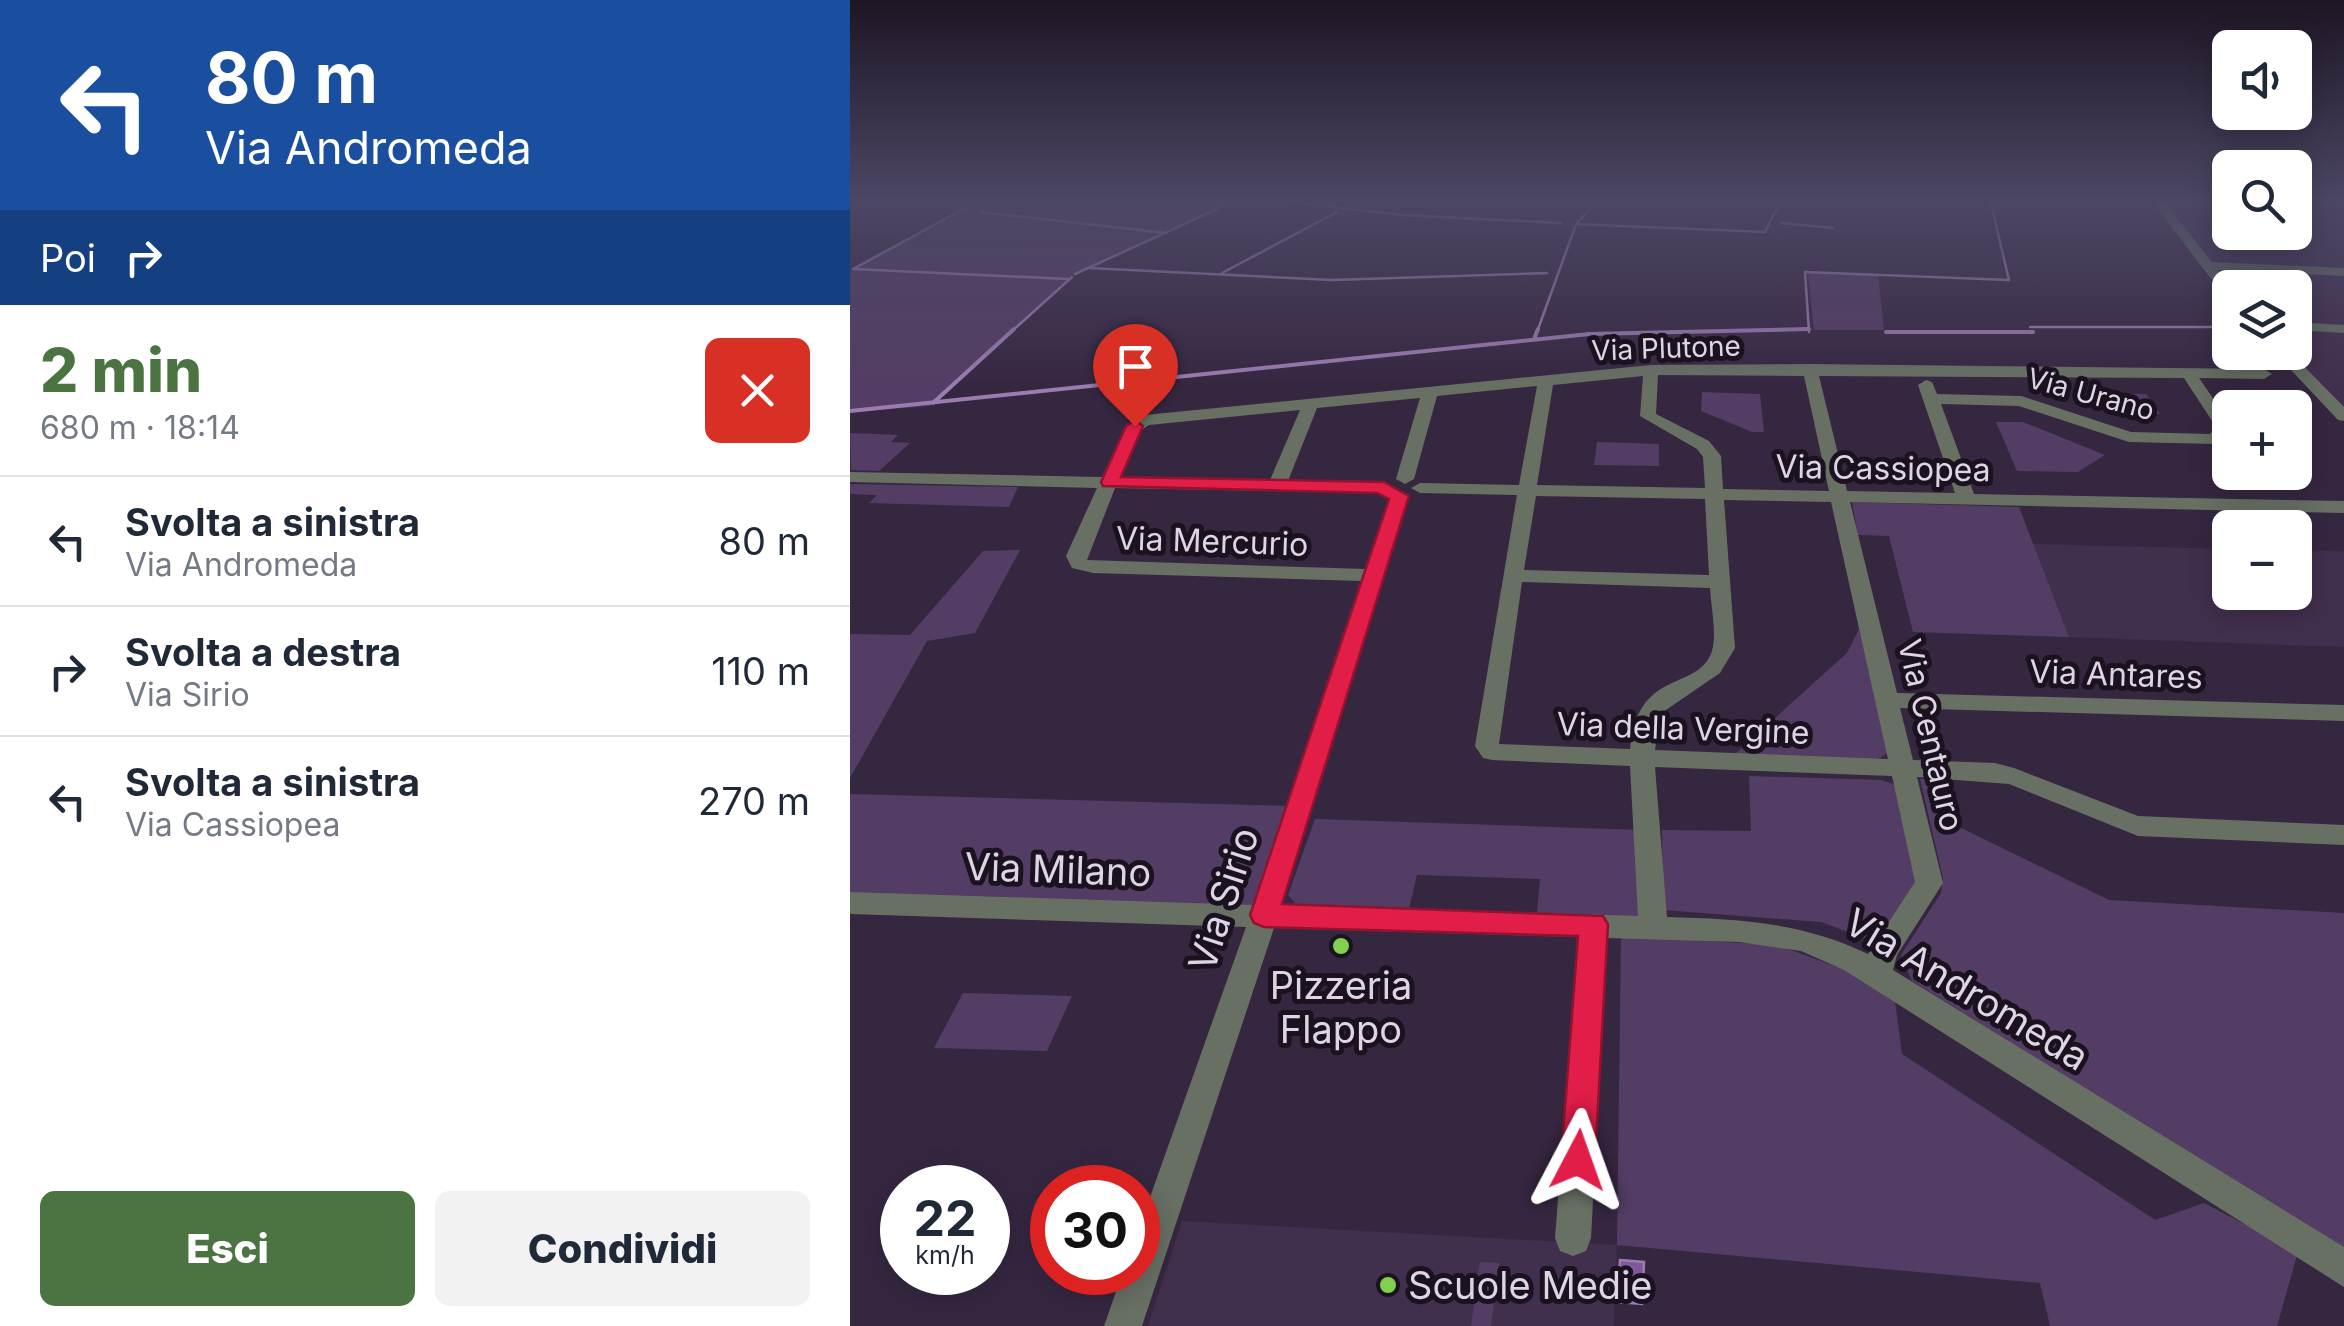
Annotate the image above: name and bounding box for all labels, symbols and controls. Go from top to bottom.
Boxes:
map controls [2212,30,2312,610]
button: sound [2212,30,2312,130]
text: 80 m [205,35,378,120]
icon: left [40,40,170,170]
text: Via Andromeda [205,120,532,175]
button: search [2212,150,2312,250]
icon: right [116,230,171,285]
text: Poi [40,235,96,281]
button: layers [2212,270,2312,370]
pin [1093,324,1178,427]
street label: Via Plutone [1591,328,1741,368]
text: 2 min [40,334,202,406]
button: close [705,338,810,443]
icon: arrive [1108,339,1163,394]
street label: Via Urano [2024,361,2158,427]
button: + [2212,390,2312,490]
text: 680 m · 18:14 [40,408,240,447]
street label: Via Cassiopea [1775,447,1991,489]
text: Svolta a sinistra [125,499,420,545]
button: − [2212,510,2312,610]
icon: left [40,514,95,569]
text: 80 m [719,518,810,564]
street label: Via Mercurio [1115,518,1309,564]
text: Via Andromeda [125,545,357,584]
text: Svolta a destra [125,629,401,675]
street label: Via Centauro [1890,635,1972,835]
icon: right [40,644,95,699]
text: 110 m [711,648,810,694]
street label: Via Antares [2029,651,2203,697]
text: Via Sirio [125,675,250,714]
street label: Via della Vergine [1556,704,1810,752]
text: Svolta a sinistra [125,759,420,805]
icon: left [40,774,95,829]
text: 270 m [698,778,810,824]
text: Via Cassiopea [125,805,340,844]
street label: Via Sirio [1178,822,1268,976]
street label: Via Milano [964,843,1152,895]
street label: Via Andromeda [1837,898,2097,1080]
marker: Pizzeria Flappo [1330,935,1352,957]
place label: Pizzeria Flappo [1270,962,1412,1052]
position arrow [1526,1108,1630,1212]
speed limit sign: 30 [1030,1165,1160,1295]
text: 22 [914,1188,977,1248]
button: Esci [40,1191,415,1306]
button: Condividi [435,1191,810,1306]
text: km/h [915,1240,975,1270]
place label: Scuole Medie [1408,1262,1653,1308]
marker: Scuole Medie [1377,1274,1399,1296]

